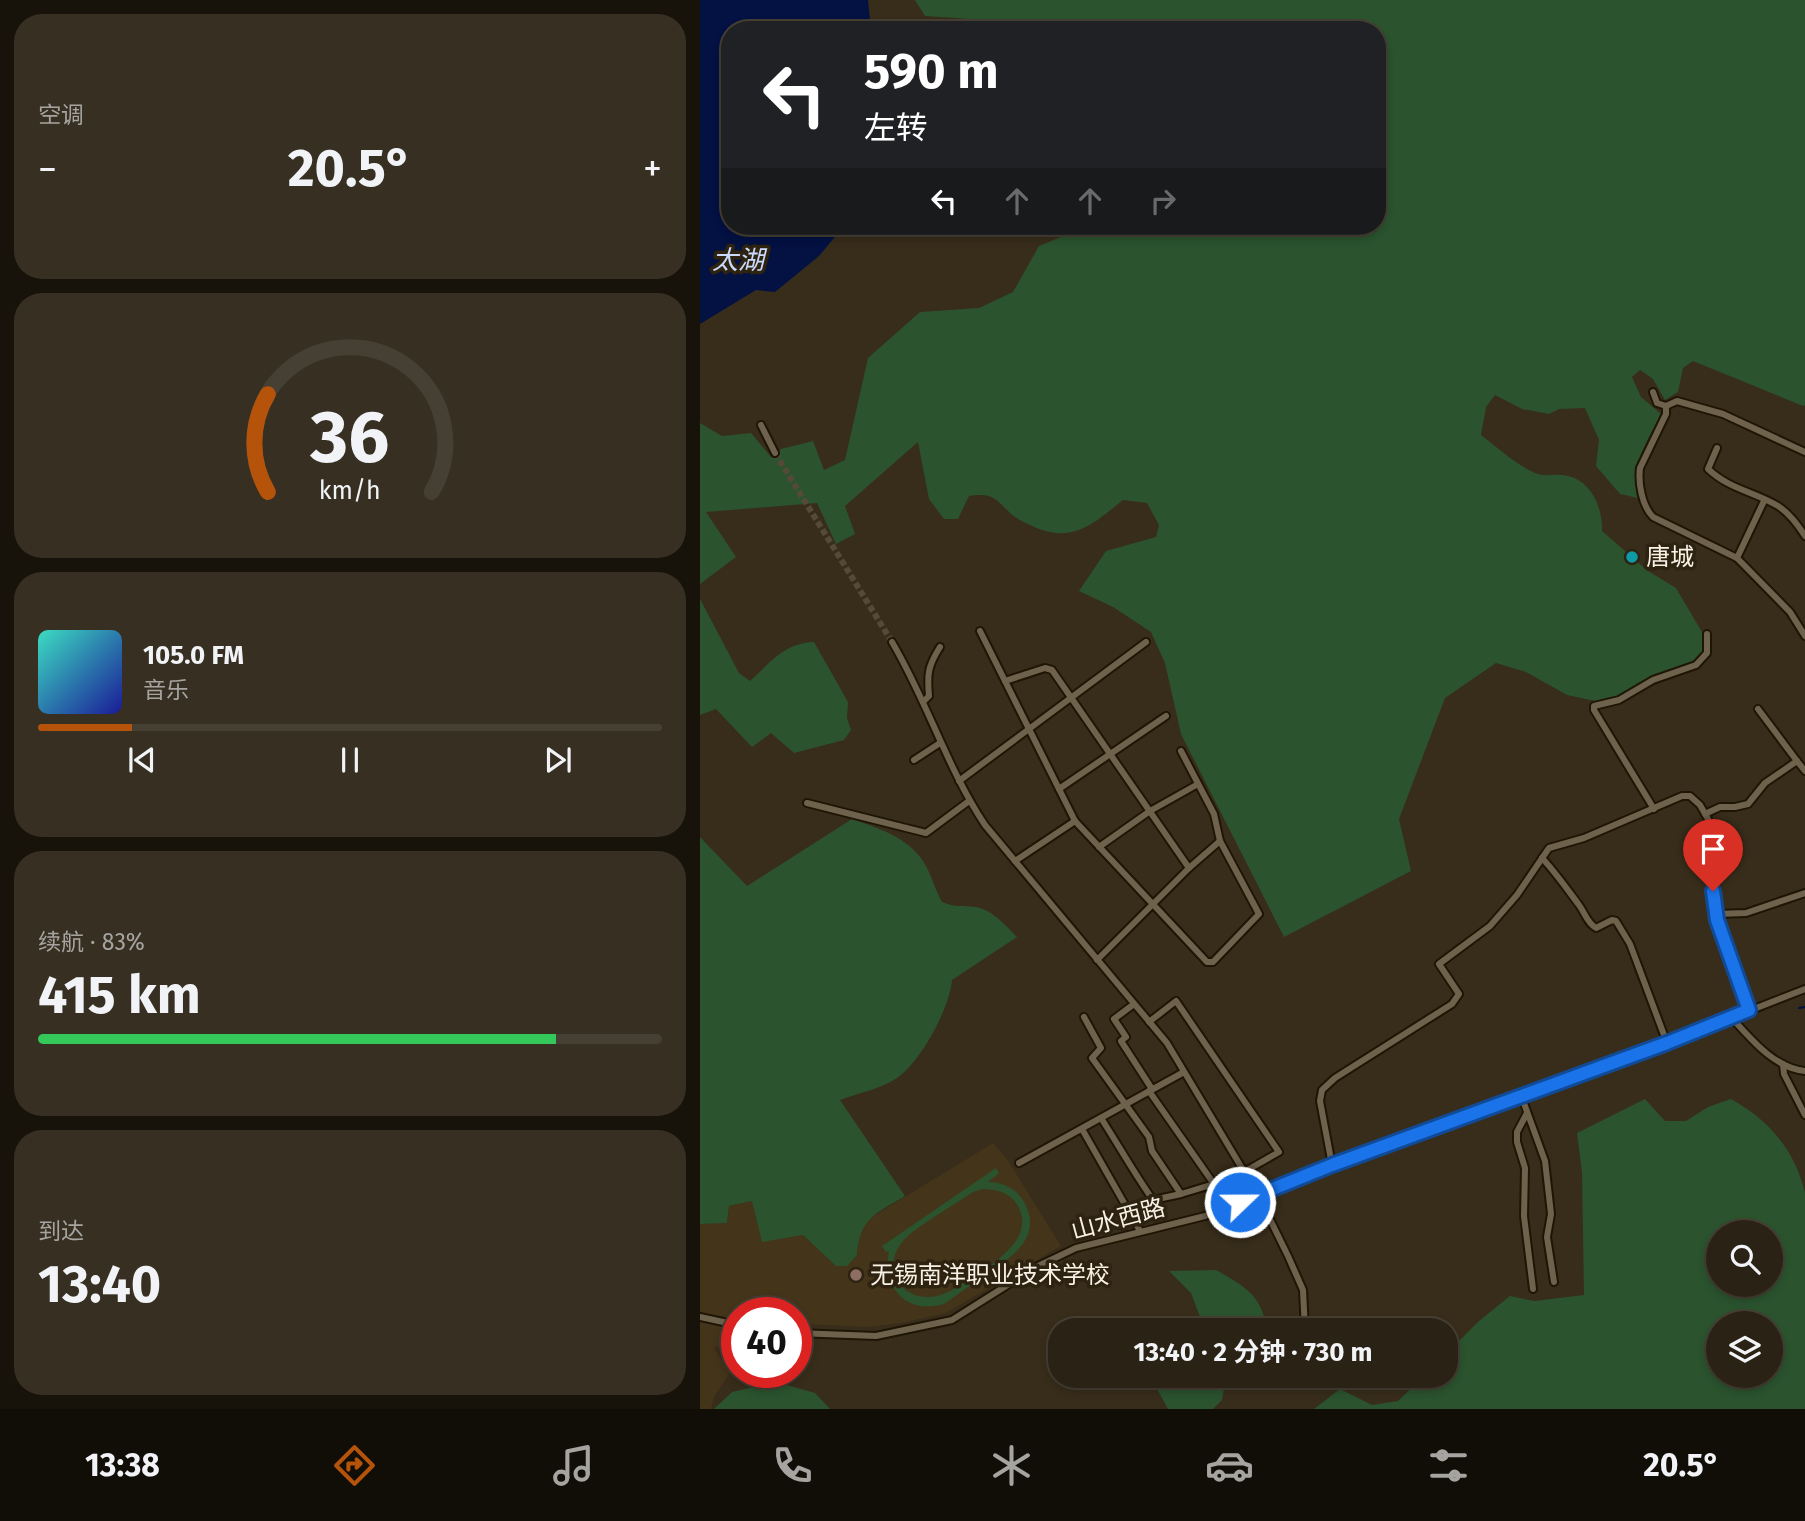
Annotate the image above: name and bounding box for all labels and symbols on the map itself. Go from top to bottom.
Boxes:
water label: 太湖 [712,245,768,276]
place label: 唐城 [1646,543,1694,571]
marker: 唐城 [1624,549,1640,565]
pin [1683,819,1743,891]
position arrow [1203,1165,1277,1239]
street label: 山水西路 [1068,1193,1168,1245]
place label: 无锡南洋职业技术学校 [870,1261,1110,1289]
marker: 无锡南洋职业技术学校 [848,1267,864,1283]
speed limit sign: 40 [721,1297,812,1388]

